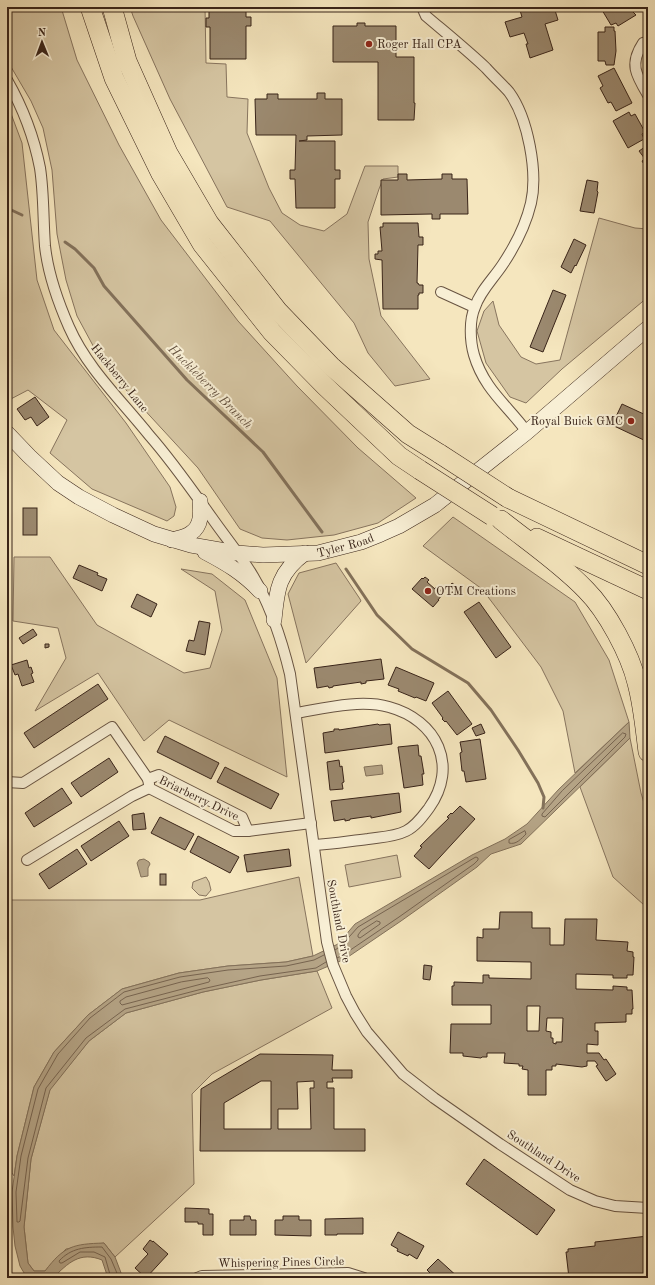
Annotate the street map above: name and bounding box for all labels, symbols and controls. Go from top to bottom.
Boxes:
north arrow [22,22,62,62]
text: N [38,28,47,39]
marker: Roger Hall CPA [364,39,374,49]
place label: Roger Hall CPA [377,39,462,51]
street label: Hackberry Lane [88,342,151,415]
water label: Huckleberry Branch [165,342,255,432]
place label: Royal Buick GMC [530,416,623,428]
marker: Royal Buick GMC [626,416,636,426]
street label: Tyler Road [316,532,376,560]
marker: OTM Creations [423,586,433,596]
place label: OTM Creations [436,586,516,598]
street label: Briarberry Drive [157,774,241,824]
street label: Southland Drive [324,879,352,964]
street label: Southland Drive [505,1129,583,1185]
street label: Whispering Pines Circle [218,1256,345,1270]

